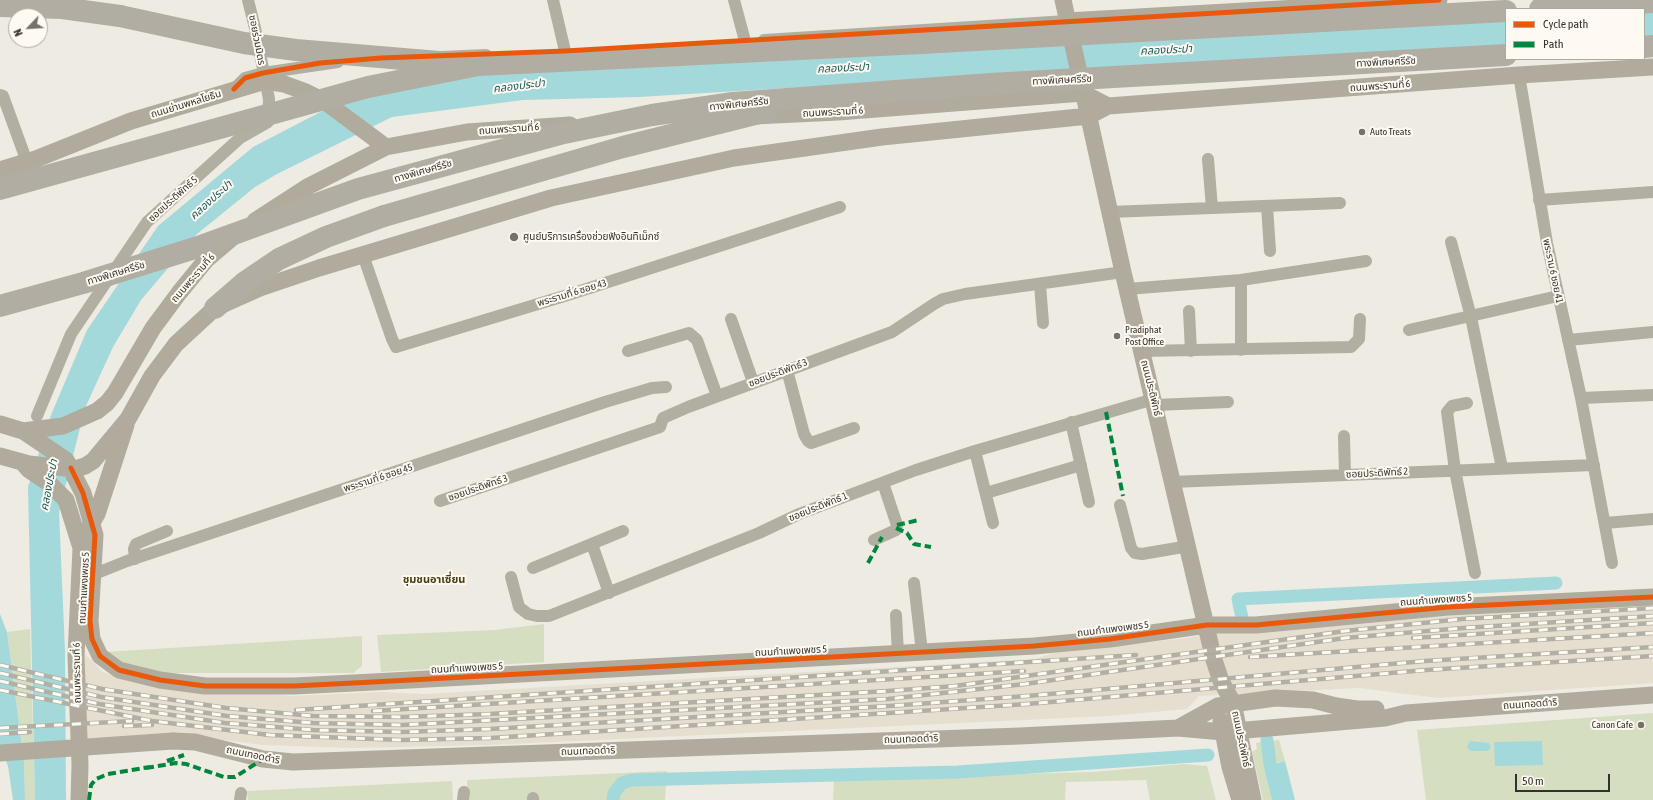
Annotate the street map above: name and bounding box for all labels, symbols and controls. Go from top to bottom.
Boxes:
north arrow [8,8,48,48]
legend [1505,8,1645,60]
street label: ซอยร่วมมิตร [246,14,268,66]
text: Cycle path [1543,17,1588,31]
text: N [11,27,25,38]
text: Path [1543,37,1564,51]
water label: คลองประปา [1140,42,1192,58]
street label: ทางพิเศษศรีรัช [1356,54,1416,70]
water label: คลองประปา [817,60,869,76]
street label: ทางพิเศษศรีรัช [1032,72,1092,88]
water label: คลองประปา [492,76,546,96]
street label: ถนนพระรามที่ 6 [1349,78,1411,94]
street label: ถนนย่านพหลโยธิน [149,88,223,120]
street label: ทางพิเศษศรีรัช [709,95,769,113]
street label: ถนนพระรามที่ 6 [802,104,864,120]
street label: ถนนพระรามที่ 6 [478,121,540,137]
place label: Auto Treats [1370,126,1411,138]
marker: Auto Treats [1357,127,1367,137]
street label: ทางพิเศษศรีรัช [393,157,453,185]
street label: ซอยประดิพัทธ์ 5 [146,174,200,224]
water label: คลองประปา [187,178,235,222]
marker: ศูนย์บริการเครื่องช่วยฟังอินทิเม็กซ์ [508,231,520,243]
place label: ศูนย์บริการเครื่องช่วยฟังอินทิเม็กซ์ [523,231,659,243]
street label: พระราม 6 ซอย 41 [1540,238,1566,304]
street label: ถนนพระรามที่ 6 [169,251,217,305]
street label: ทางพิเศษศรีรัช [86,259,146,287]
street label: พระรามที่ 6 ซอย 43 [536,277,608,309]
place label: Pradiphat Post Office [1125,324,1164,348]
marker: Pradiphat Post Office [1112,331,1122,341]
street label: ซอยประดิพัทธ์ 3 [747,356,809,390]
street label: ถนนประดิพัทธ์ [1138,359,1164,417]
water label: คลองประปา [38,458,60,512]
street label: พระรามที่ 6 ซอย 45 [342,461,414,495]
street label: ซอยประดิพัทธ์ 2 [1346,465,1408,481]
street label: ซอยประดิพัทธ์ 3 [447,472,509,504]
street label: ซอยประดิพัทธ์ 1 [787,490,849,524]
street label: ถนนกำแพงเพชร 5 [76,552,92,624]
district label: ชุมชนอาเซี่ยน [403,573,465,587]
street label: ถนนกำแพงเพชร 5 [1400,591,1472,609]
street label: ถนนกำแพงเพชร 5 [1076,619,1150,639]
street label: ถนนพระรามที่ 6 [70,643,84,703]
street label: ถนนกำแพงเพชร 5 [755,643,827,659]
street label: ถนนกำแพงเพชร 5 [431,660,503,676]
street label: ถนนเทอดดำริ [1502,696,1558,712]
street label: ถนนประดิพัทธ์ [1229,710,1253,768]
place label: Canon Cafe [1592,719,1633,731]
marker: Canon Cafe [1636,720,1646,730]
street label: ถนนเทอดดำริ [884,732,938,746]
street label: ถนนเทอดดำริ [225,743,281,767]
street label: ถนนเทอดดำริ [561,744,615,758]
scale bar [1517,766,1612,792]
text: 50 m [1522,774,1544,788]

